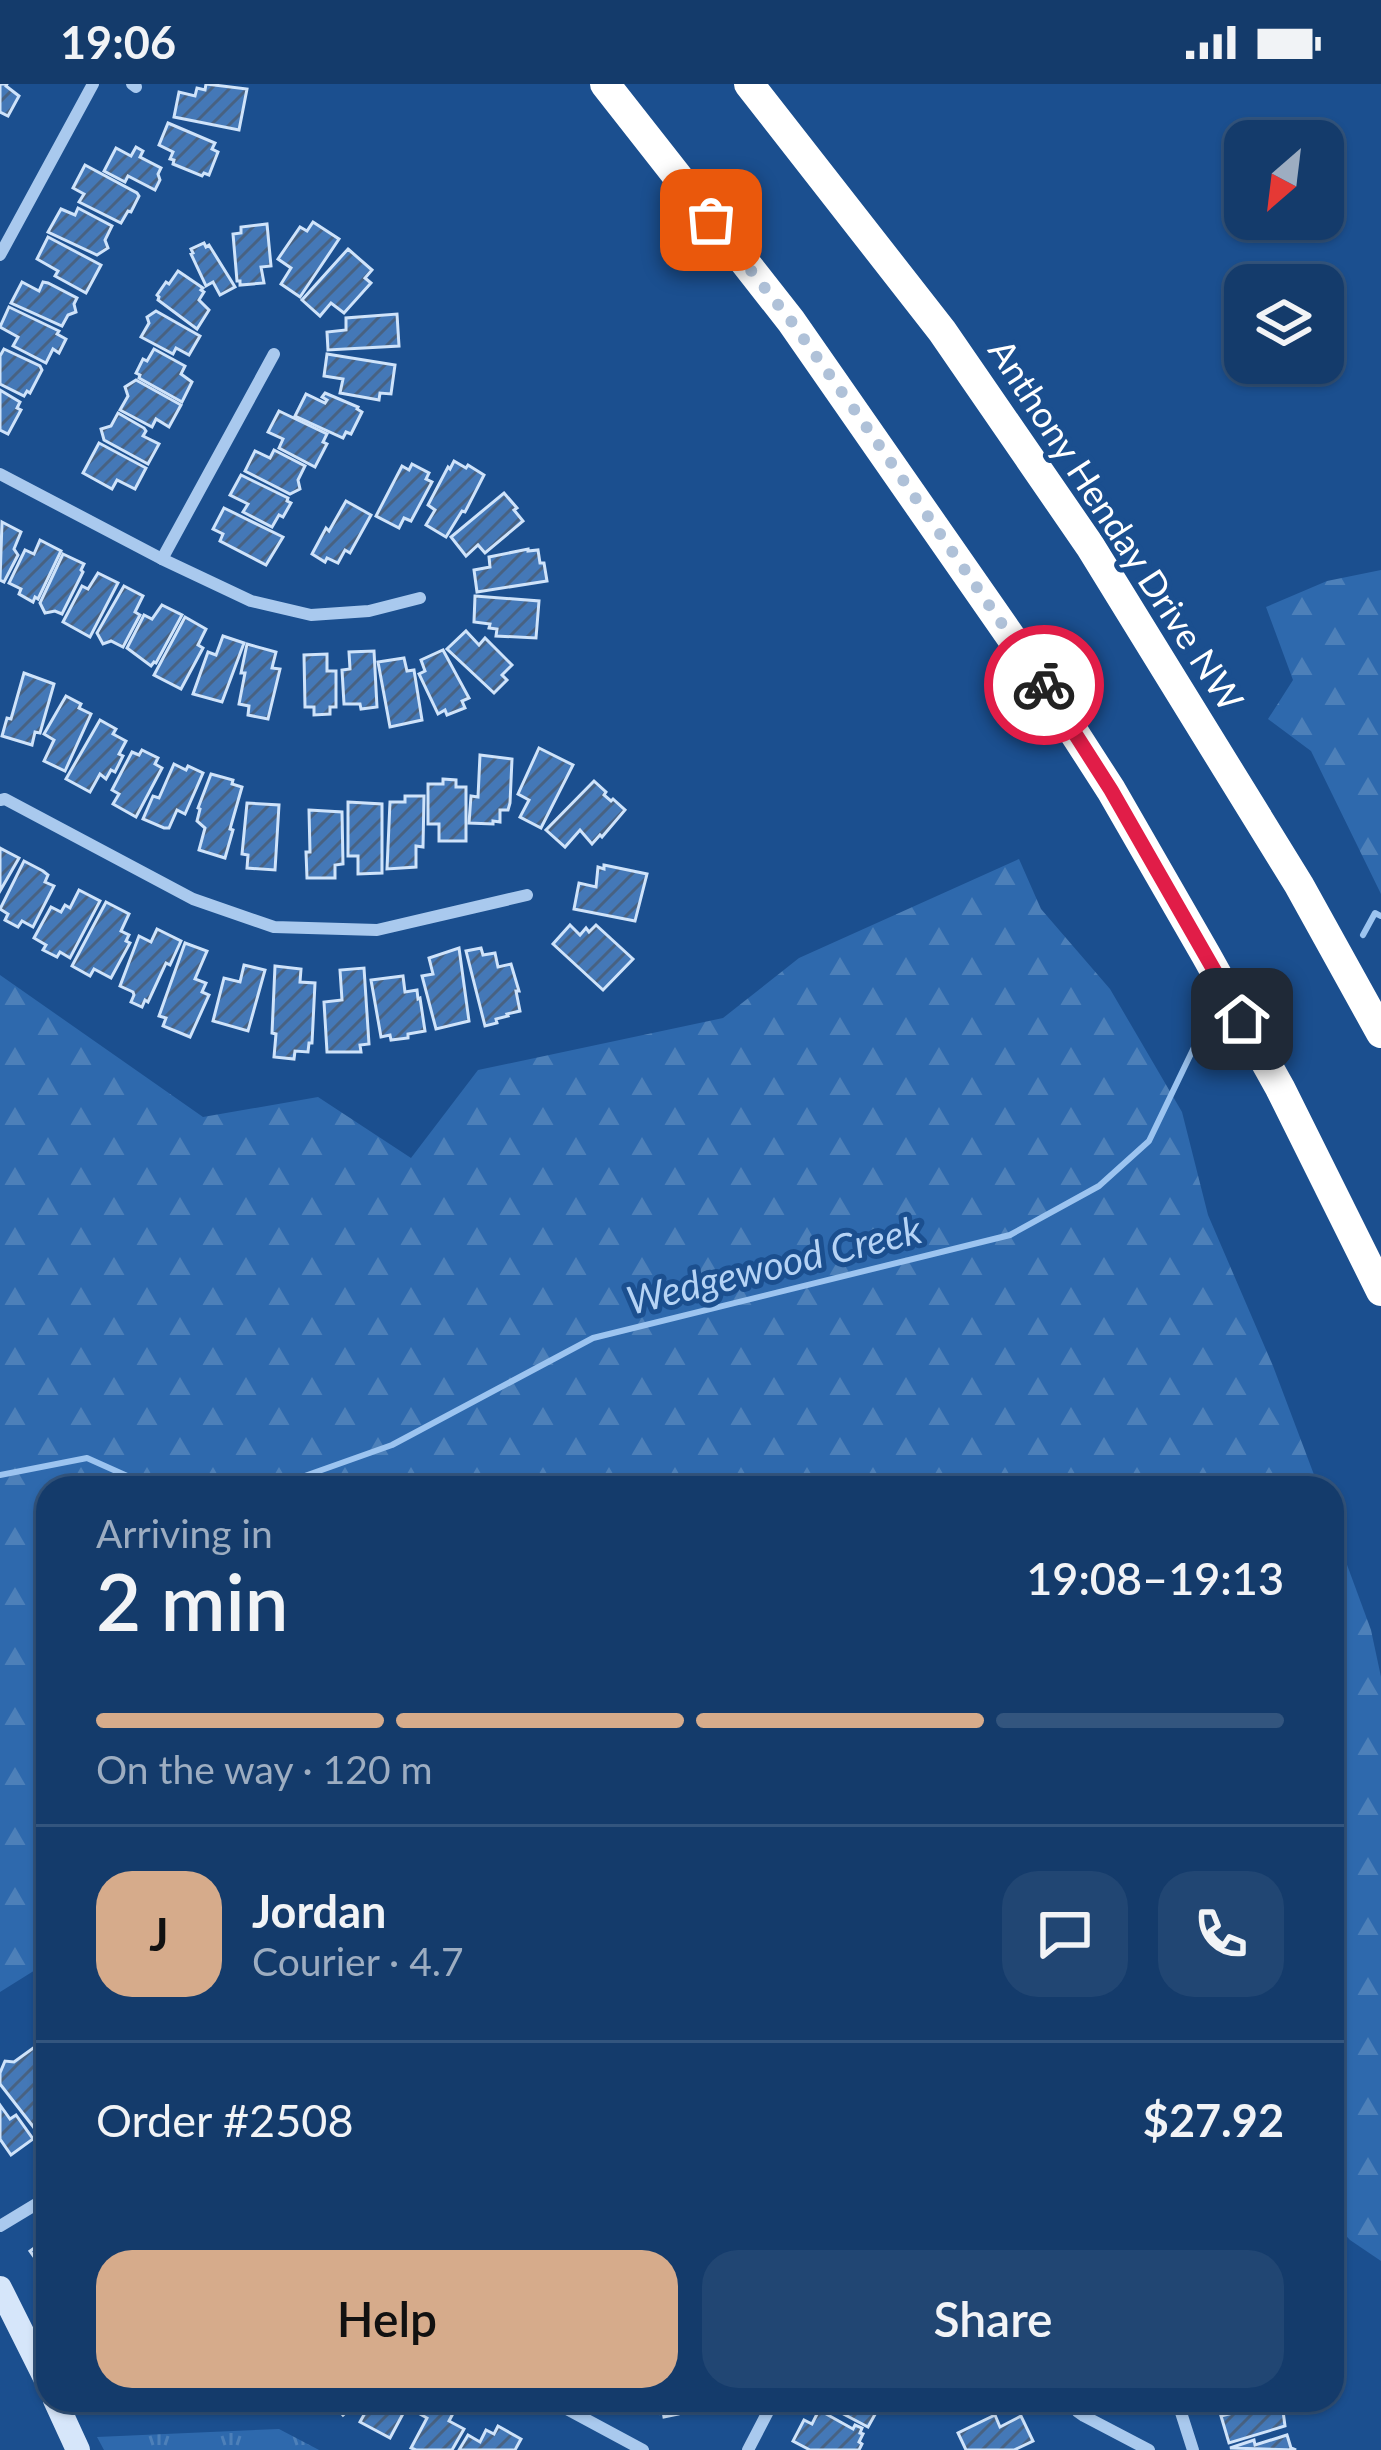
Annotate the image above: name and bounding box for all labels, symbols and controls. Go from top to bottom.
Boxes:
text: 19:06 [60,15,176,69]
north arrow [1224,120,1344,240]
map controls [1224,120,1344,384]
pin [660,169,762,271]
icon: bag [678,187,744,253]
button: layers [1224,264,1344,384]
street label: Anthony Henday Drive NW [980,330,1254,719]
courier [984,625,1104,745]
icon: bike [1011,652,1077,718]
pin [1191,968,1293,1070]
icon: home [1209,986,1275,1052]
water label: Wedgewood Creek [622,1205,926,1323]
text: Arriving in [96,1510,273,1556]
text: 19:08–19:13 [1026,1551,1284,1605]
text: 2 min [96,1554,289,1648]
text: On the way · 120 m [96,1746,433,1792]
button: chat [1002,1871,1128,1997]
button: phone [1158,1871,1284,1997]
text: Jordan [252,1884,386,1938]
text: J [149,1907,169,1961]
text: Courier · 4.7 [252,1938,464,1984]
text: Order #2508 [96,2093,354,2147]
text: $27.92 [1143,2093,1284,2147]
button: Help [96,2250,678,2388]
button: Share [702,2250,1284,2388]

